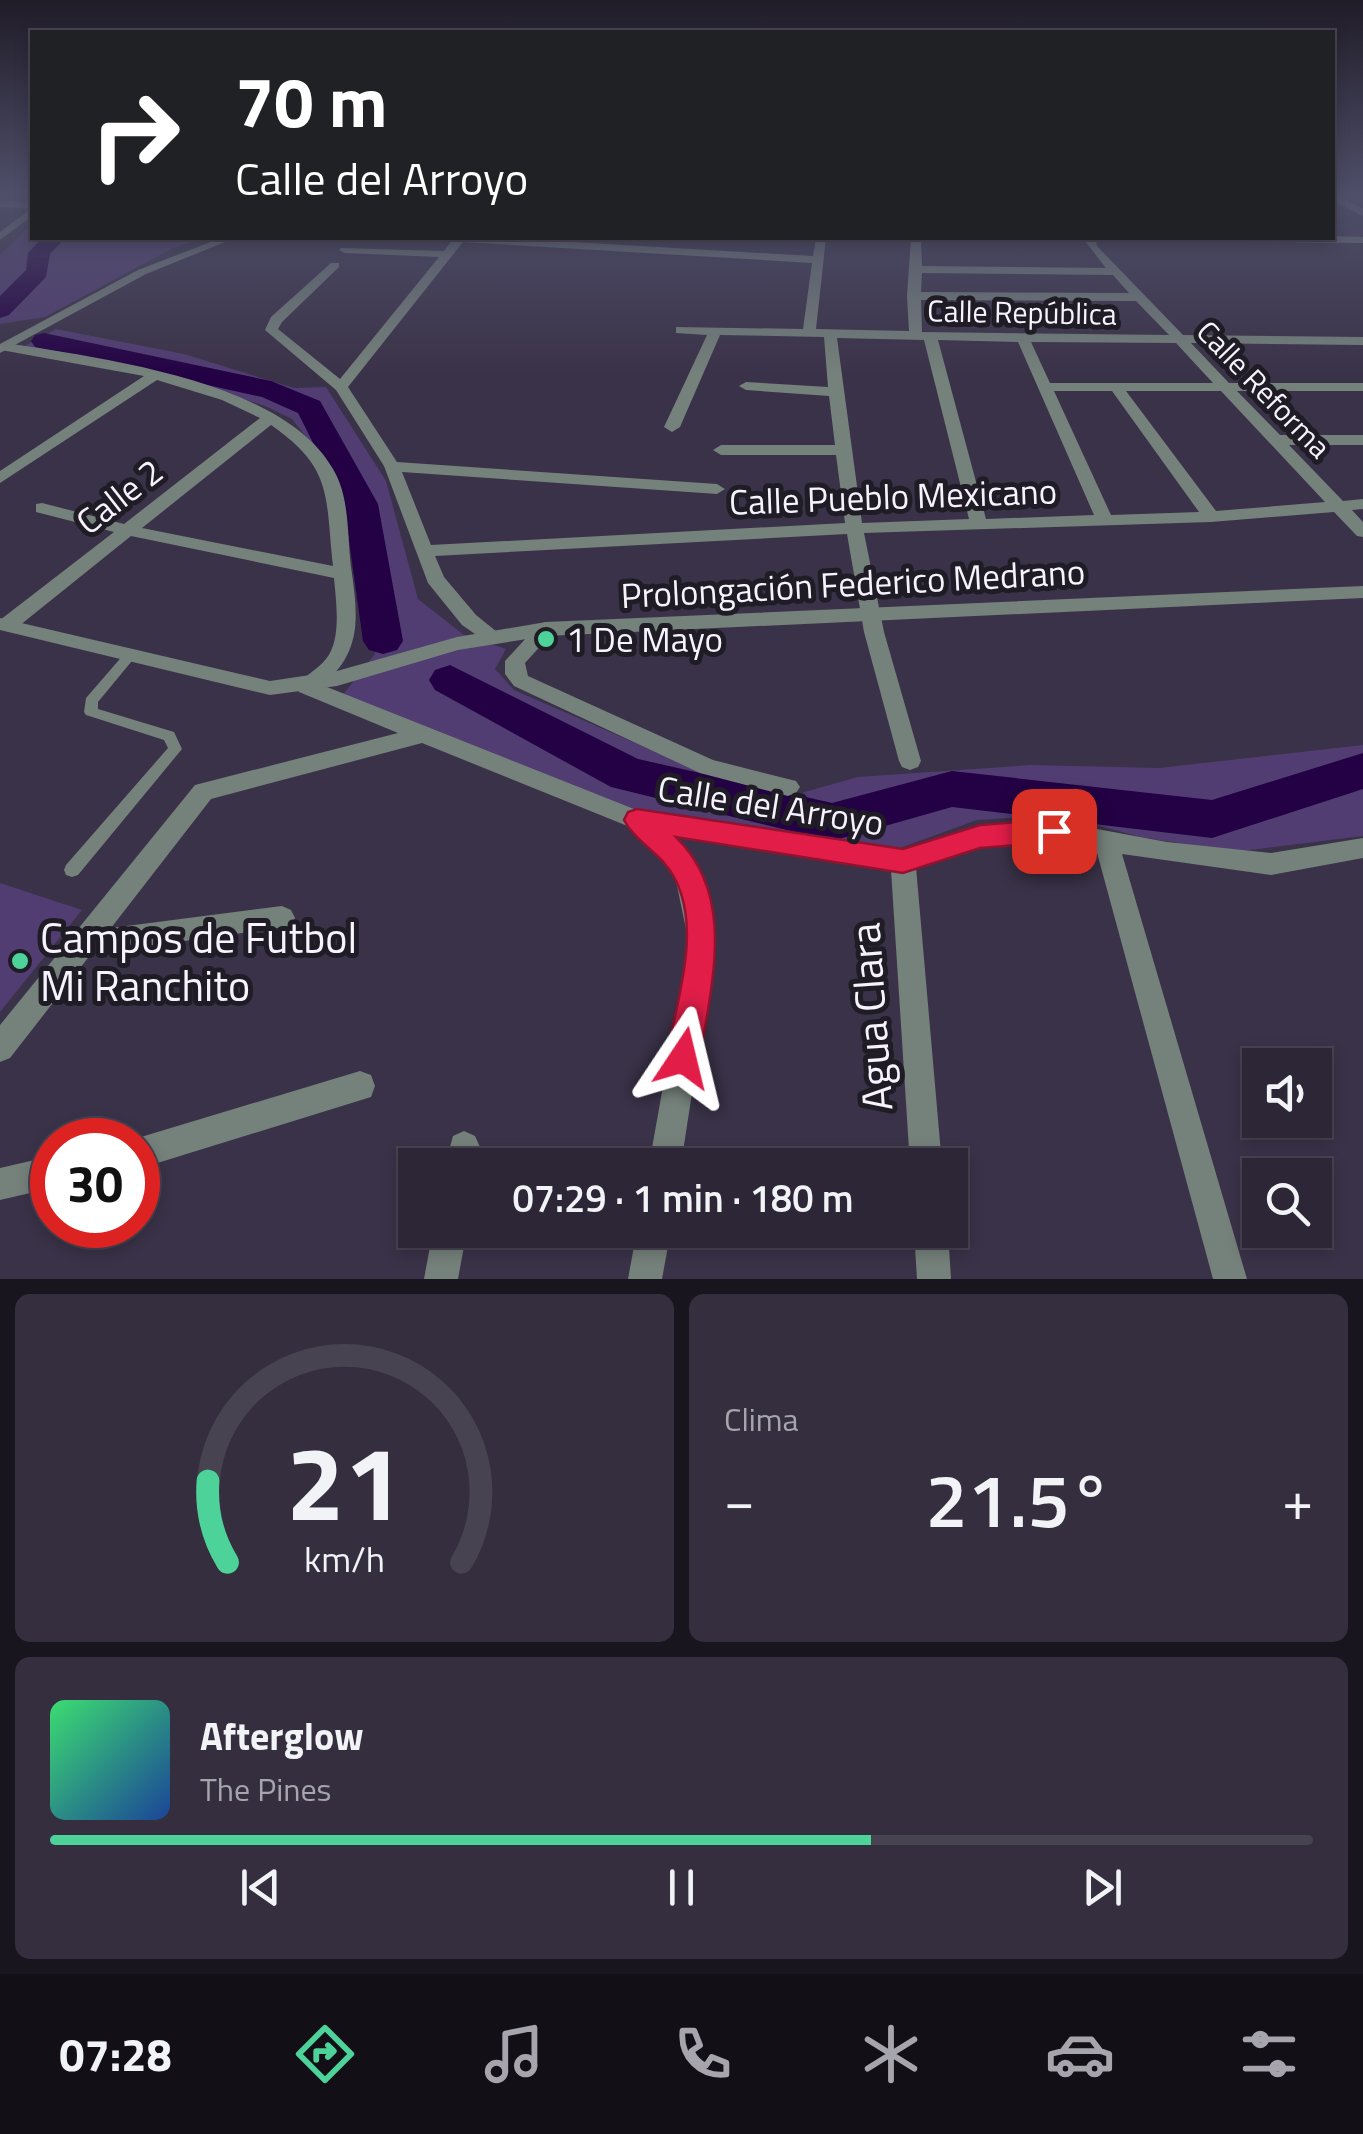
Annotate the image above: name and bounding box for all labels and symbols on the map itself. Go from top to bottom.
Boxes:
street label: Calle República [927,287,1117,337]
street label: Calle Reforma [1186,310,1342,468]
street label: Calle 2 [64,445,174,547]
street label: Calle Pueblo Mexicano [728,463,1058,529]
street label: Prolongación Federico Medrano [620,544,1086,622]
place label: 1 De Mayo [566,612,723,666]
marker: 1 De Mayo [535,628,557,650]
street label: Calle del Arroyo [654,760,888,850]
pin [1012,789,1097,874]
place label: Campos de Futbol Mi Ranchito [40,905,357,1017]
street label: Agua Clara [832,921,908,1113]
marker: Campos de Futbol Mi Ranchito [9,950,31,972]
position arrow [631,1006,735,1110]
speed limit sign: 30 [30,1118,160,1248]

